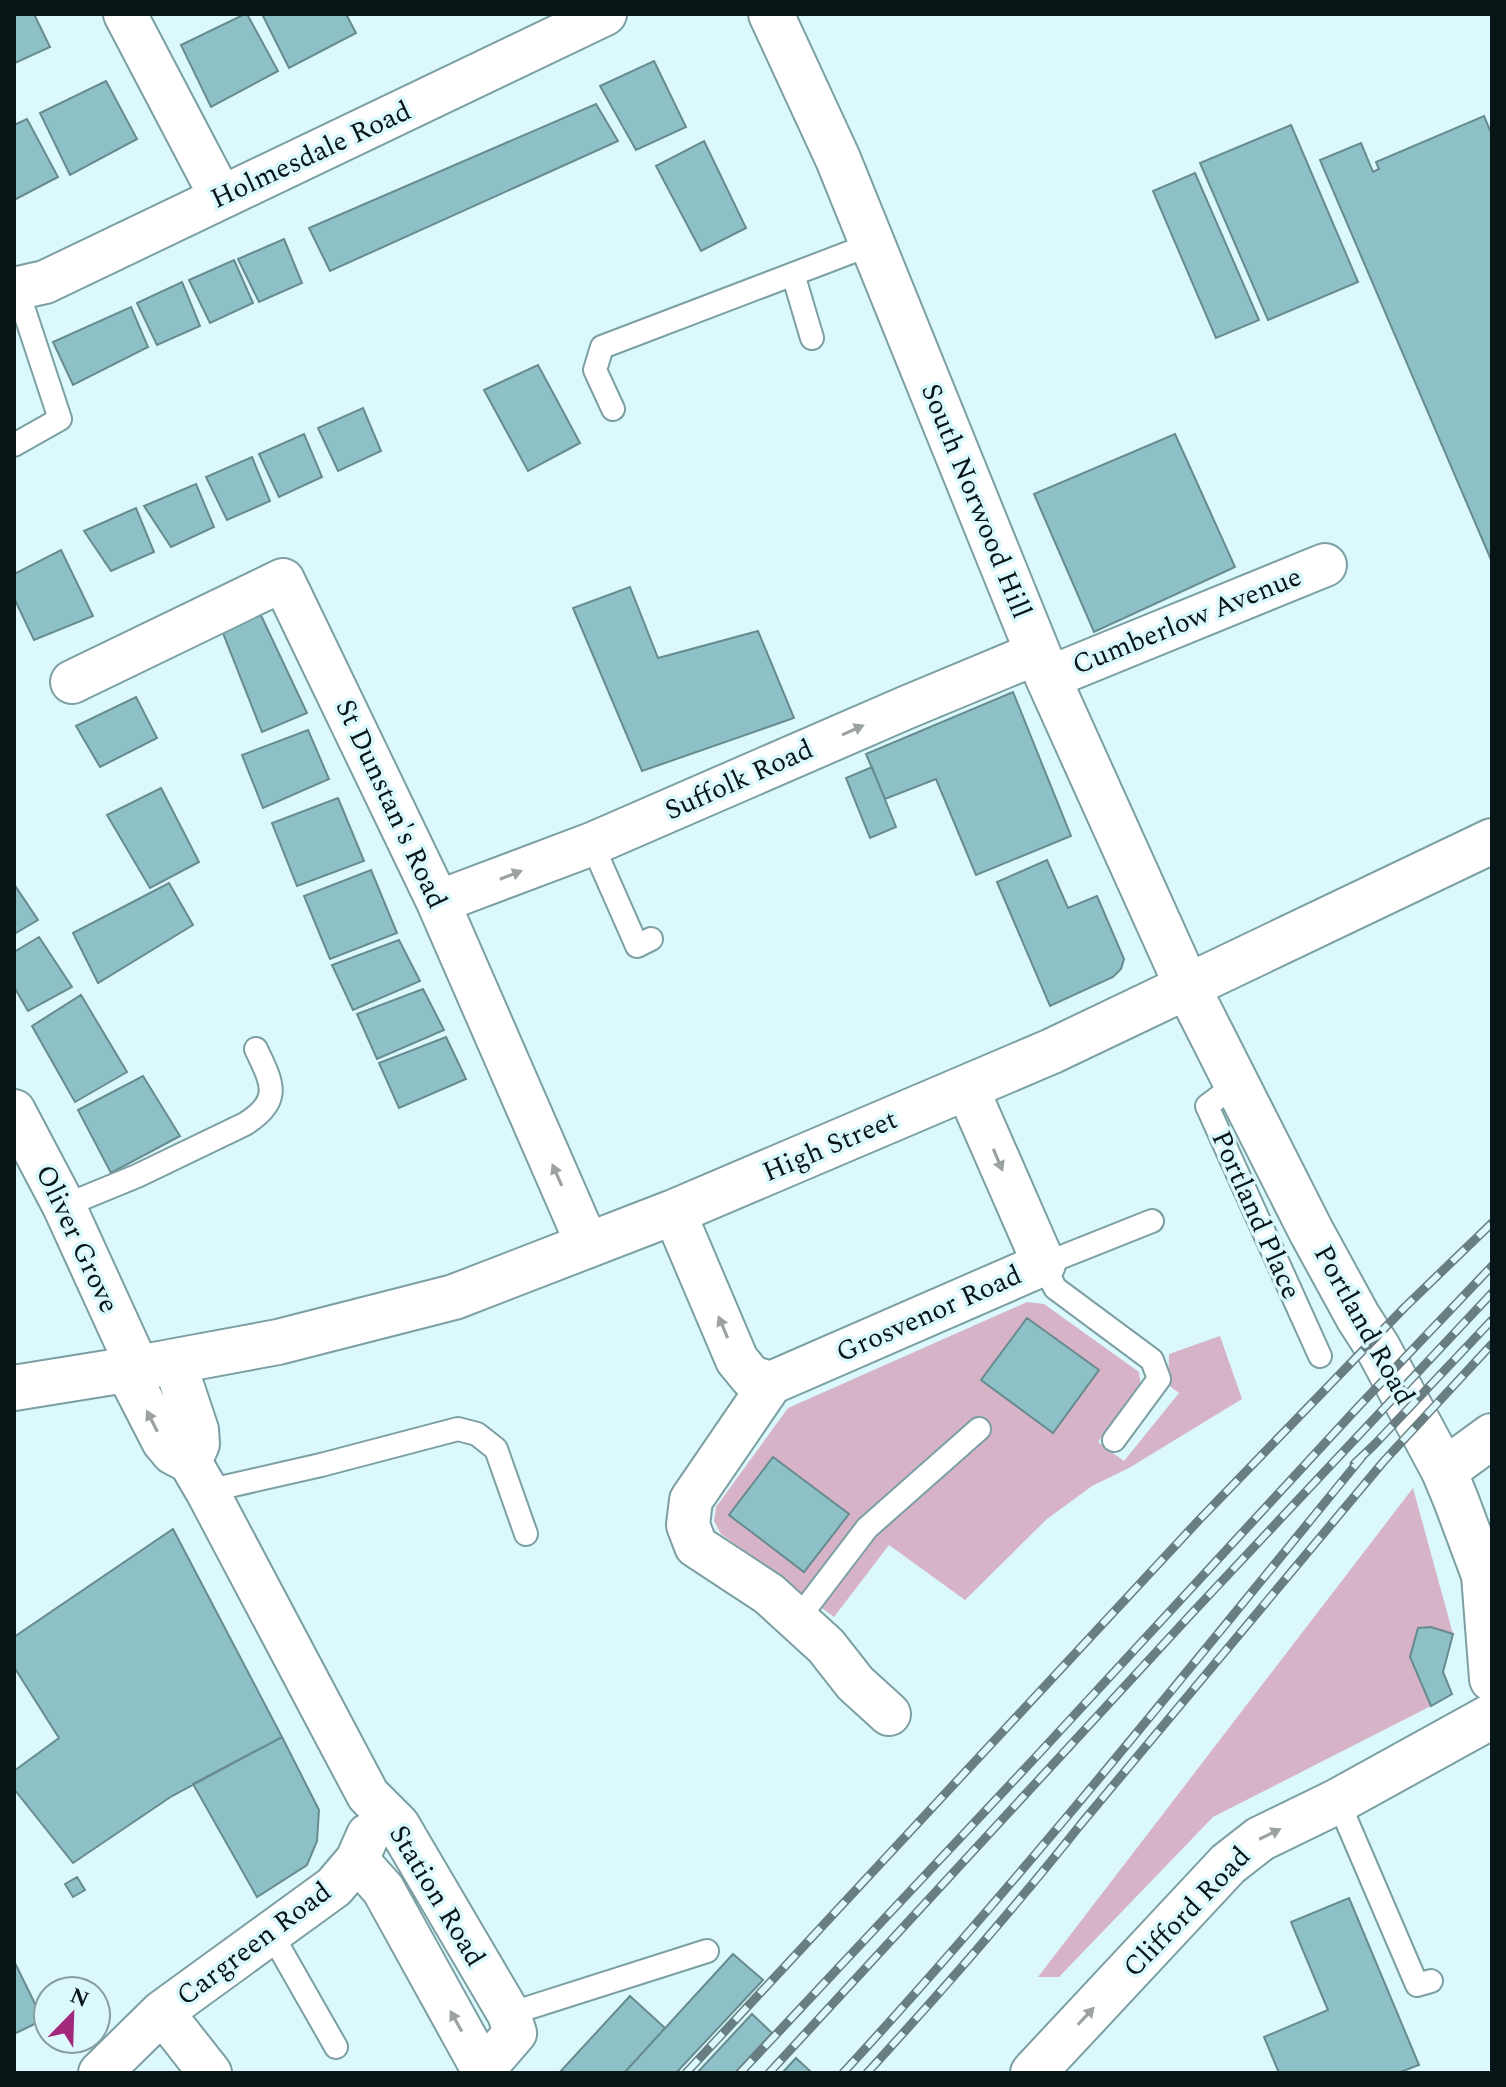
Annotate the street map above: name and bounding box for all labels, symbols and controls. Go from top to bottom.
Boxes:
street label: Holmesdale Road [204,90,418,220]
street label: South Norwood Hill [909,377,1043,625]
street label: Cumberlow Avenue [1066,555,1308,687]
street label: St Dunstan's Road [324,692,458,916]
one-way arrow [842,724,865,737]
street label: Suffolk Road [658,728,820,832]
one-way arrow [499,868,523,881]
street label: High Street [756,1098,904,1194]
street label: Portland Place [1200,1124,1312,1306]
one-way arrow [992,1148,1005,1171]
street label: Oliver Grove [24,1158,130,1320]
one-way arrow [550,1163,564,1187]
street label: Portland Road [1302,1237,1426,1413]
street label: Grosvenor Road [829,1254,1029,1374]
one-way arrow [717,1315,730,1339]
one-way arrow [146,1409,159,1432]
street label: Station Road [378,1817,496,1975]
one-way arrow [1259,1827,1282,1841]
street label: Clifford Road [1113,1836,1261,1988]
street label: Cargreen Road [167,1871,341,2017]
north arrow [32,1975,112,2055]
text: N [65,1979,94,2017]
one-way arrow [1077,2007,1095,2026]
one-way arrow [449,2010,463,2033]

